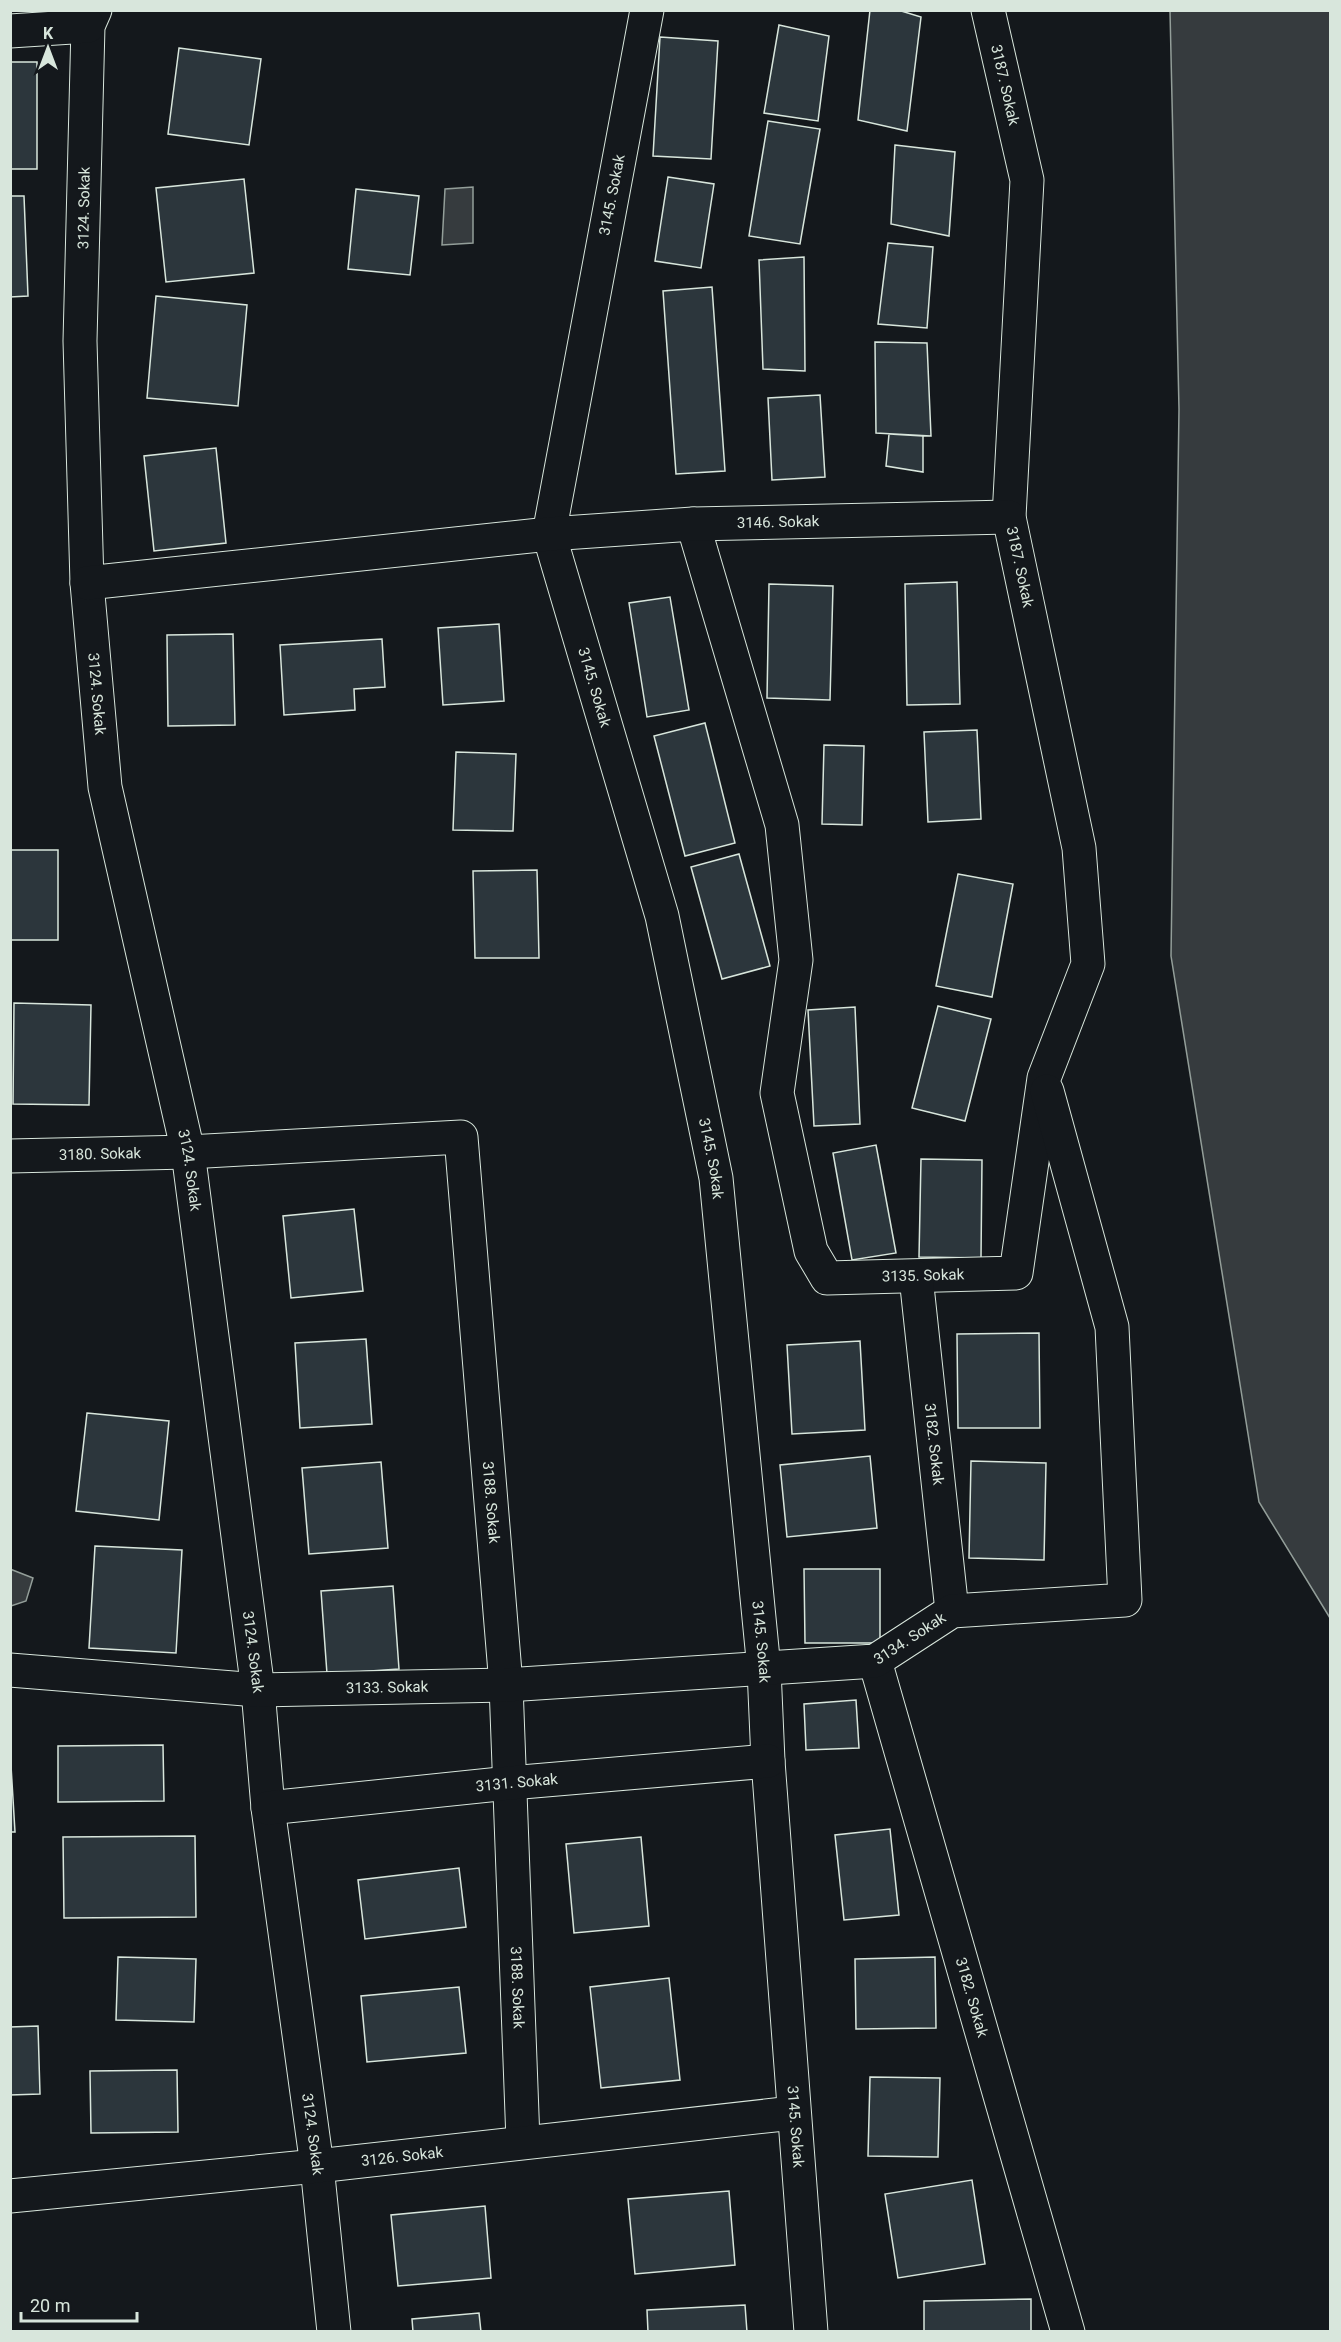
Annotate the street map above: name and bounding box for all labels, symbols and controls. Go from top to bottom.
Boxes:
north arrow [18,18,78,78]
text: K [43,24,54,43]
street label: 3187. Sokak [987,43,1023,127]
street label: 3145. Sokak [595,153,629,237]
street label: 3124. Sokak [74,166,94,249]
street label: 3146. Sokak [737,512,820,532]
street label: 3187. Sokak [1003,525,1037,609]
street label: 3145. Sokak [574,645,615,730]
street label: 3124. Sokak [84,652,109,736]
street label: 3145. Sokak [695,1116,727,1200]
street label: 3124. Sokak [174,1128,205,1212]
street label: 3180. Sokak [59,1144,142,1164]
street label: 3135. Sokak [882,1265,965,1286]
street label: 3182. Sokak [921,1402,947,1486]
street label: 3188. Sokak [479,1461,503,1544]
street label: 3145. Sokak [748,1600,774,1684]
street label: 3134. Sokak [870,1608,949,1668]
street label: 3124. Sokak [239,1610,267,1694]
street label: 3133. Sokak [346,1678,429,1697]
street label: 3131. Sokak [475,1770,559,1795]
street label: 3188. Sokak [507,1946,528,2029]
street label: 3182. Sokak [952,1955,992,2040]
street label: 3145. Sokak [783,2085,808,2169]
street label: 3124. Sokak [298,2092,327,2176]
street label: 3126. Sokak [360,2143,444,2170]
scale bar [21,2285,136,2323]
text: 20 m [30,2295,70,2316]

